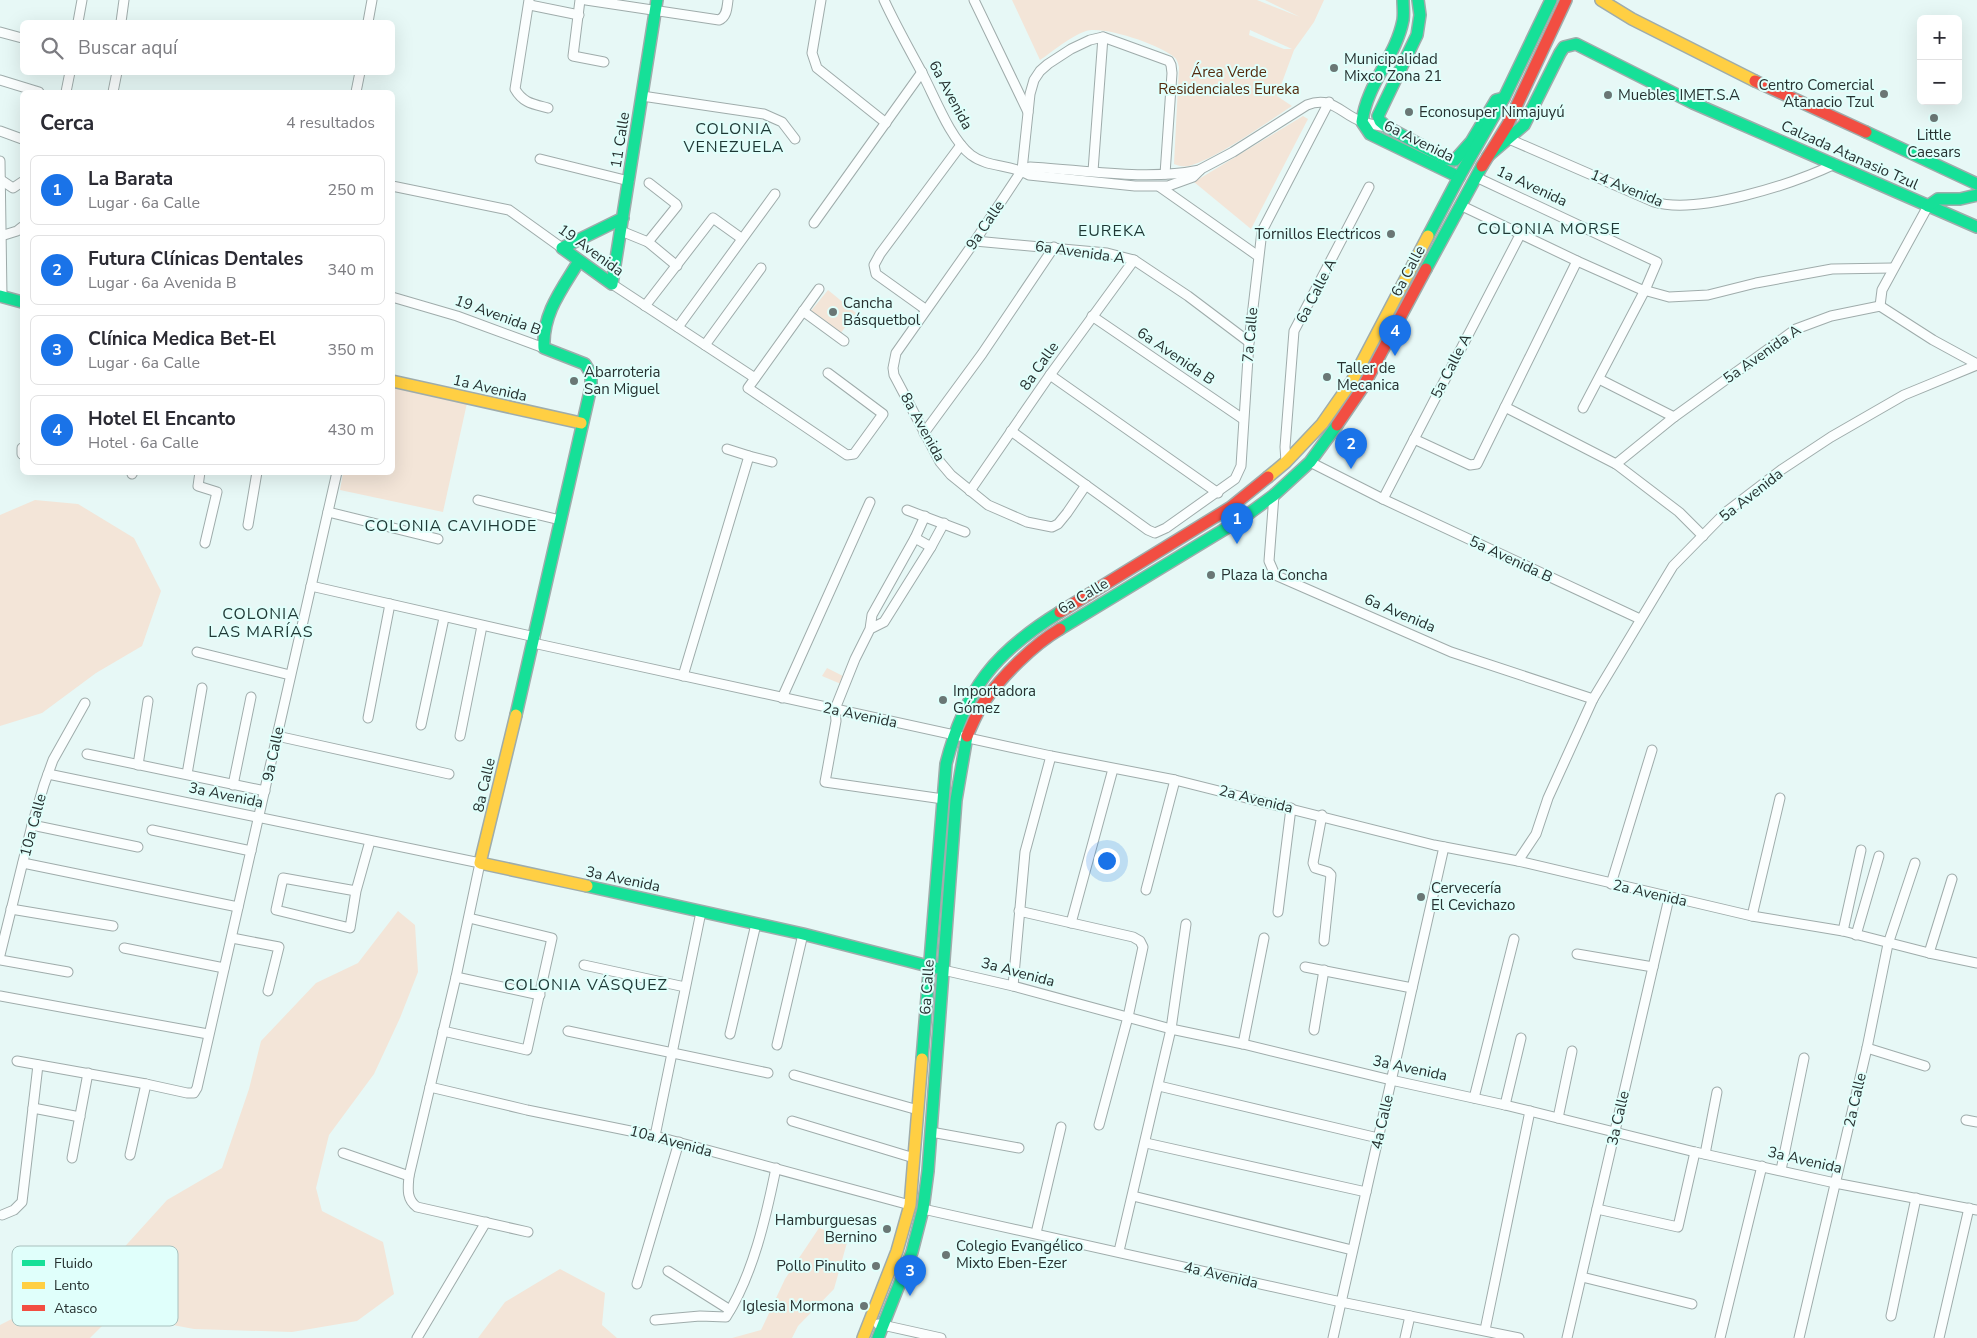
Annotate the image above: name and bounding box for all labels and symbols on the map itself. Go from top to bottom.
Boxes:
place label: Municipalidad Mixco Zona 21 [1344,49,1442,86]
street label: 6a Avenida [924,57,978,133]
park label: Área Verde Residenciales Eureka [1158,62,1300,99]
marker: Municipalidad Mixco Zona 21 [1328,62,1340,74]
place label: Centro Comercial Atanacio Tzul [1758,75,1875,112]
place label: Muebles IMET.S.A [1618,85,1740,105]
marker: Centro Comercial Atanacio Tzul [1878,88,1890,100]
marker: Muebles IMET.S.A [1602,89,1614,101]
place label: Econosuper Nimajuyú [1419,102,1565,122]
marker: Econosuper Nimajuyú [1403,106,1415,118]
street label: 11 Calle [606,111,634,169]
marker: Little Caesars [1928,112,1940,124]
street label: 6a Avenida [1381,115,1457,167]
street label: Calzada Atanasio Tzul [1778,116,1922,195]
district label: COLONIA VENEZUELA [683,118,784,158]
place label: Little Caesars [1907,125,1961,162]
street label: 1a Avenida [1493,161,1571,211]
street label: 14 Avenida [1588,164,1666,212]
street label: 9a Calle [961,196,1009,254]
district label: COLONIA MORSE [1477,218,1621,240]
street label: 19 Avenida [554,219,628,281]
district label: EUREKA [1078,220,1146,242]
place label: Tornillos Electricos [1255,224,1381,244]
marker: Tornillos Electricos [1385,228,1397,240]
street label: 6a Avenida A [1034,236,1126,268]
street label: 6a Calle [1386,242,1430,300]
street label: 6a Calle A [1291,255,1341,327]
street label: 19 Avenida B [452,290,544,340]
place label: Cancha Básquetbol [843,293,921,330]
marker: Cancha Básquetbol [827,306,839,318]
street label: 7a Calle [1238,307,1262,363]
pin: 4 [1379,315,1411,356]
street label: 5a Avenida A [1719,320,1805,388]
street label: 6a Avenida B [1133,323,1219,389]
street label: 5a Calle A [1426,330,1476,402]
street label: 8a Calle [1015,338,1063,394]
place label: Taller de Mecanica [1337,358,1399,395]
place label: Abarroteria San Miguel [584,362,661,399]
street label: 1a Avenida [451,370,529,406]
marker: Taller de Mecanica [1321,371,1333,383]
marker: Abarroteria San Miguel [568,375,580,387]
street label: 8a Avenida [896,389,950,465]
pin: 2 [1335,428,1367,469]
street label: 5a Avenida [1715,464,1787,526]
pin: 1 [1221,503,1253,544]
district label: COLONIA CAVIHODE [365,515,537,537]
street label: 5a Avenida B [1466,531,1556,587]
place label: Plaza la Concha [1221,565,1328,585]
marker: Plaza la Concha [1205,569,1217,581]
street label: 6a Calle [1054,573,1112,619]
street label: 6a Avenida [1361,589,1439,637]
district label: COLONIA LAS MARÍAS [208,603,314,643]
place label: Importadora Gómez [953,681,1036,718]
marker: Importadora Gómez [937,694,949,706]
street label: 2a Avenida [821,697,899,733]
street label: 9a Calle [257,725,289,783]
street label: 8a Calle [468,756,500,814]
street label: 3a Avenida [187,777,265,813]
street label: 2a Avenida [1217,780,1295,818]
street label: 10a Calle [15,791,51,859]
your location [1094,848,1120,874]
street label: 3a Avenida [584,861,662,897]
street label: 2a Avenida [1611,875,1689,911]
place label: Cervecería El Cevichazo [1431,878,1515,915]
marker: Cervecería El Cevichazo [1415,891,1427,903]
street label: 3a Avenida [979,953,1057,991]
street label: 6a Calle [915,959,939,1015]
district label: COLONIA VÁSQUEZ [504,974,668,996]
street label: 3a Avenida [1371,1050,1449,1086]
street label: 2a Calle [1839,1071,1871,1129]
street label: 3a Calle [1602,1089,1634,1147]
street label: 4a Calle [1366,1093,1398,1151]
street label: 10a Avenida [628,1120,714,1162]
street label: 3a Avenida [1766,1142,1844,1178]
place label: Hamburguesas Bernino [775,1210,877,1247]
marker: Hamburguesas Bernino [881,1223,893,1235]
place label: Colegio Evangélico Mixto Eben-Ezer [956,1236,1083,1273]
legend [12,1246,178,1326]
marker: Colegio Evangélico Mixto Eben-Ezer [940,1249,952,1261]
text: Fluido [54,1254,93,1273]
pin: 3 [894,1255,926,1296]
place label: Pollo Pinulito [776,1256,866,1276]
street label: 4a Avenida [1182,1257,1260,1293]
marker: Pollo Pinulito [870,1260,882,1272]
text: Lento [54,1276,90,1295]
place label: Iglesia Mormona [742,1296,854,1316]
text: Atasco [54,1299,97,1318]
marker: Iglesia Mormona [858,1300,870,1312]

